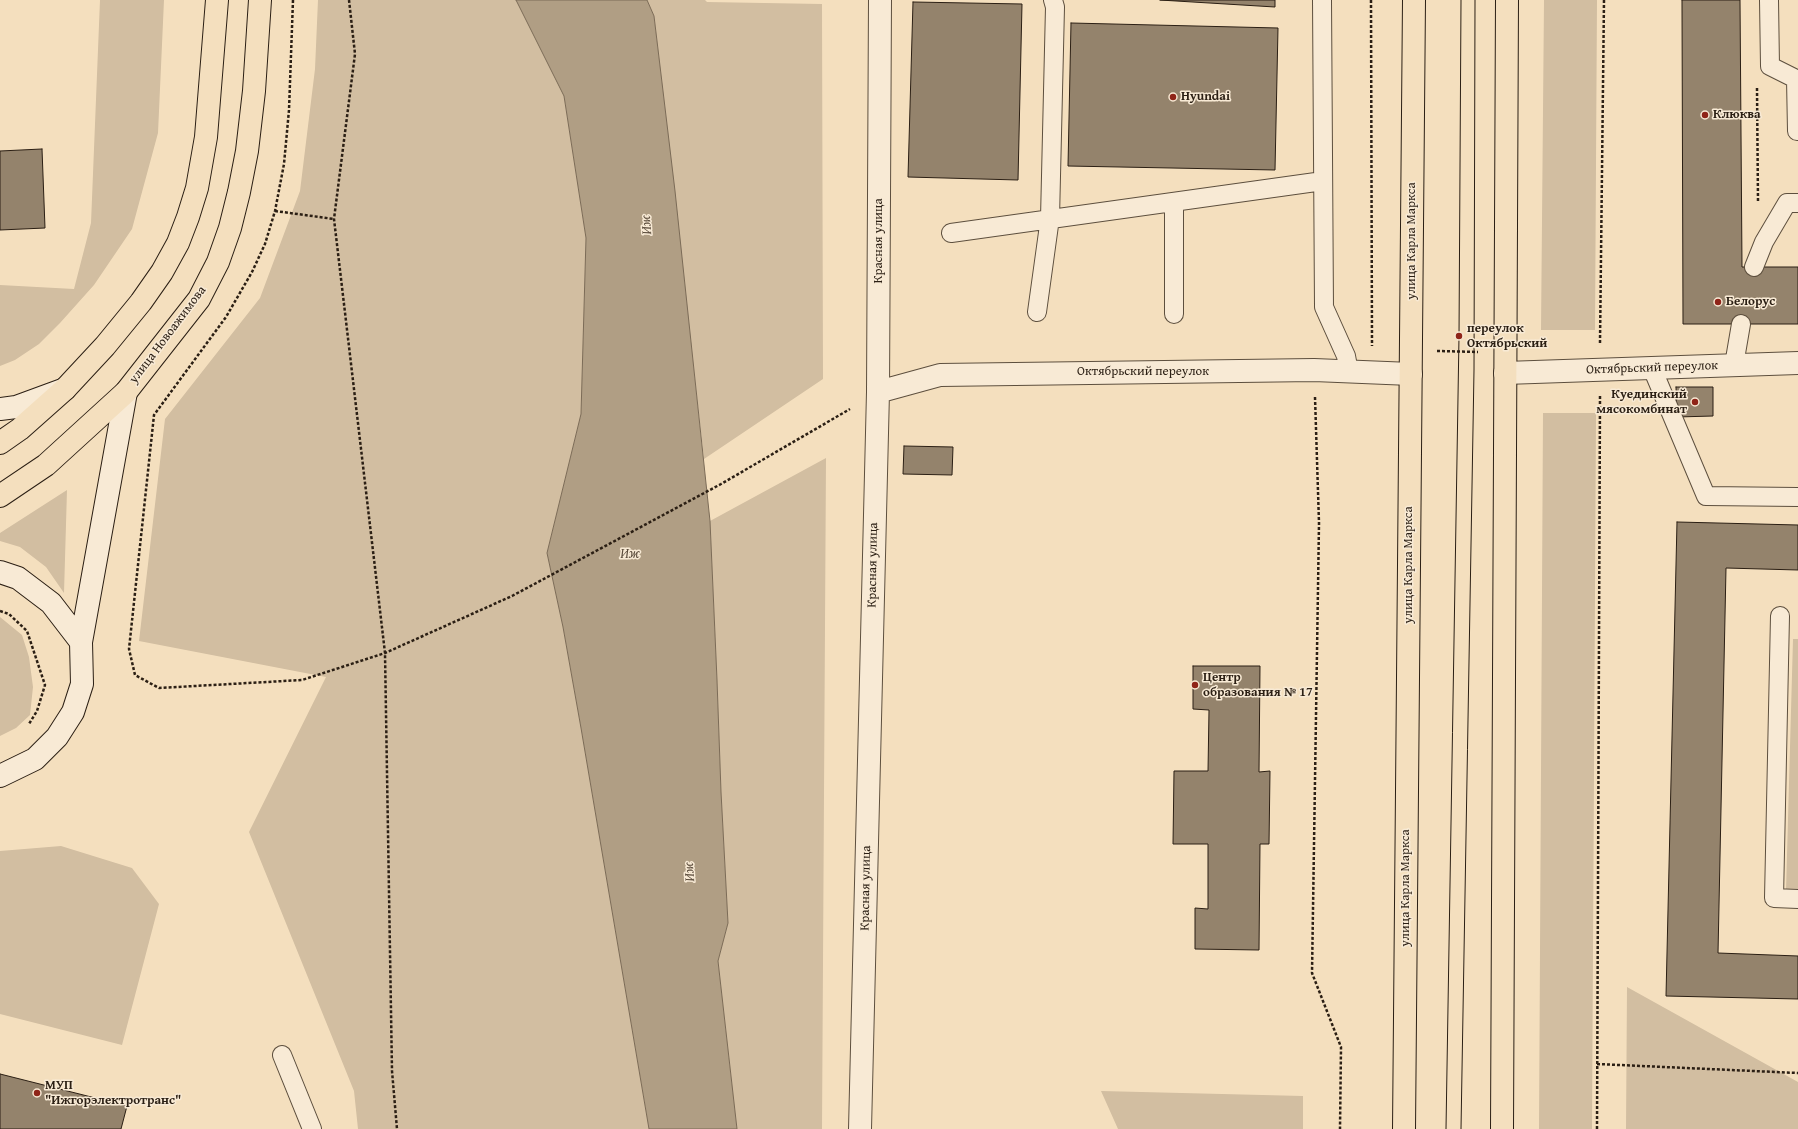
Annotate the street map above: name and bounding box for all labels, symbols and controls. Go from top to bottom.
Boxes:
place label: Hyundai [1181,89,1230,105]
marker: Hyundai [1168,92,1178,102]
place label: Клюква [1713,107,1761,123]
marker: Клюква [1700,110,1710,120]
street label: улица Карла Маркса [1404,182,1420,300]
street label: Красная улица [871,198,887,284]
water label: Иж [638,215,656,235]
street label: улица Новоажимова [126,283,210,387]
place label: Белорус [1726,294,1775,310]
marker: Белорус [1713,297,1723,307]
place label: переулок Октябрьский [1467,321,1547,352]
marker: переулок Октябрьский [1454,331,1464,341]
street label: Октябрьский переулок [1586,358,1718,378]
street label: Октябрьский переулок [1077,364,1209,380]
place label: Куединский мясокомбинат [1596,387,1687,418]
marker: Куединский мясокомбинат [1690,397,1700,407]
street label: улица Карла Маркса [1401,506,1417,624]
street label: Красная улица [864,522,882,608]
water label: Иж [620,546,640,562]
place label: Центр образования № 17 [1203,670,1313,701]
marker: Центр образования № 17 [1190,680,1200,690]
street label: улица Карла Маркса [1398,829,1414,947]
street label: Красная улица [857,845,875,931]
water label: Иж [681,862,699,882]
place label: МУП "Ижгорэлектротранс" [45,1078,181,1109]
marker: МУП "Ижгорэлектротранс" [32,1088,42,1098]

